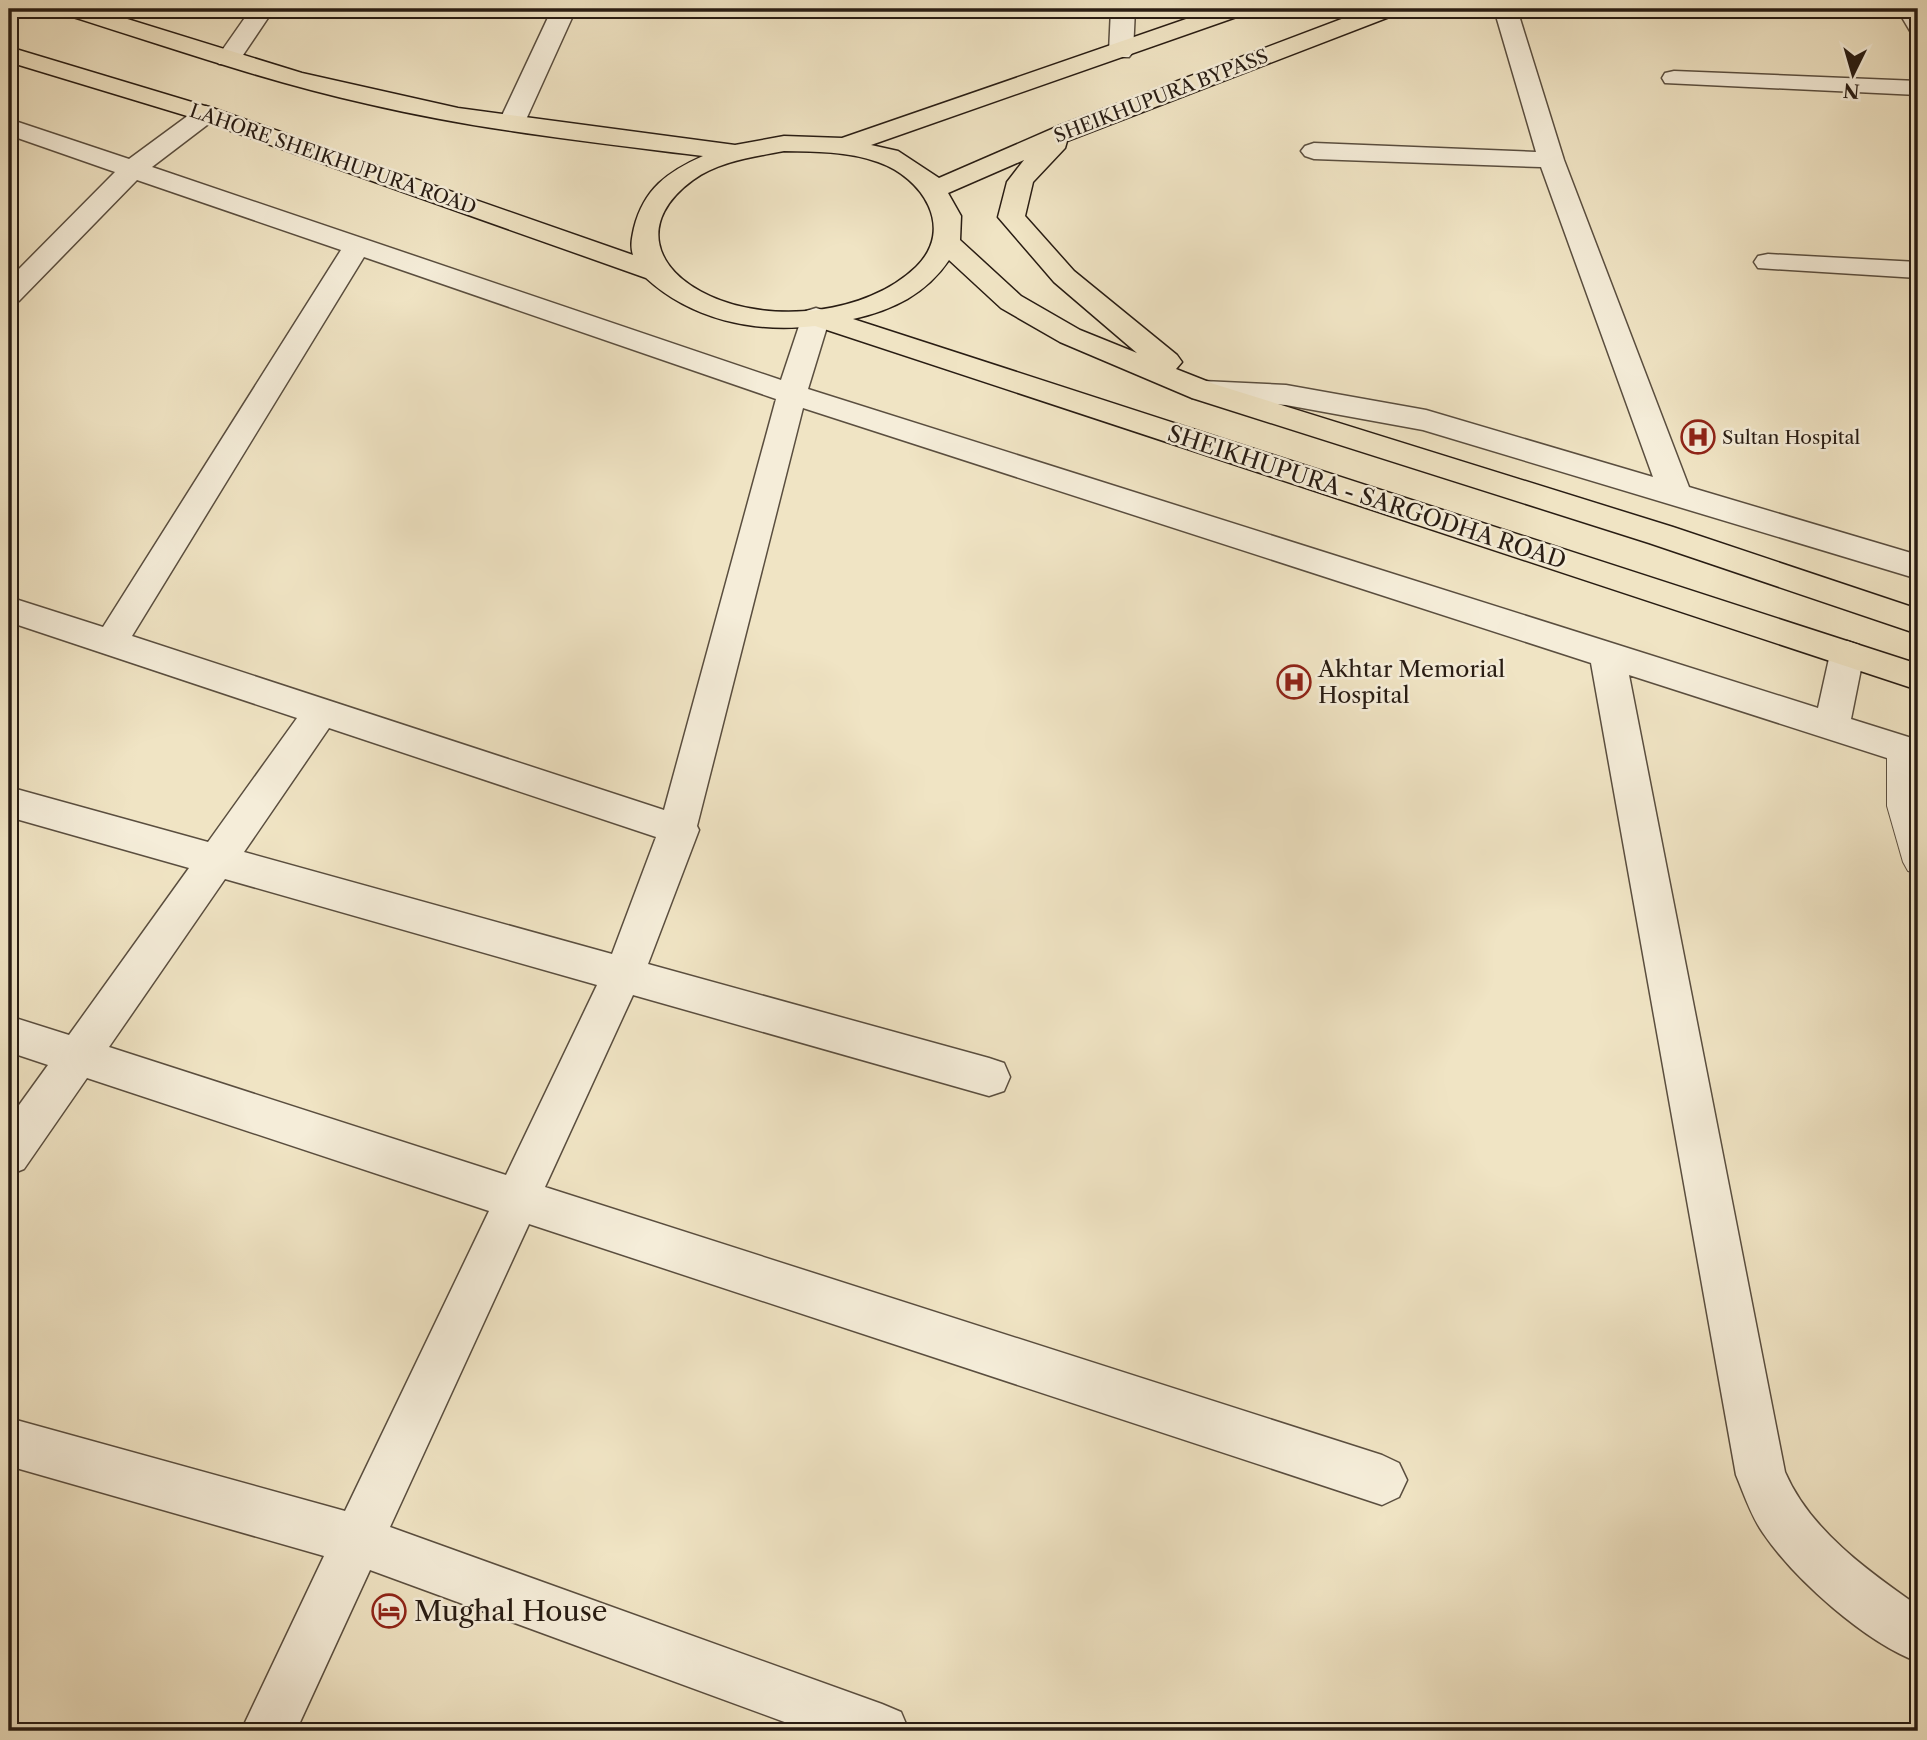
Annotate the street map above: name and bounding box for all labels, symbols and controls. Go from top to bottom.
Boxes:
north arrow [1818,38,1888,108]
street label: SHEIKHUPURA BYPASS [1051,44,1271,148]
text: N [1842,78,1861,103]
street label: LAHORE SHEIKHUPURA ROAD [187,99,479,219]
hospital icon: Sultan Hospital [1679,418,1717,456]
street label: SHEIKHUPURA - SARGODHA ROAD [1164,419,1570,575]
place label: Sultan Hospital [1722,426,1860,449]
place label: Akhtar Memorial Hospital [1317,655,1505,709]
hospital icon: Akhtar Memorial Hospital [1275,663,1313,701]
hotel icon: Mughal House [370,1592,408,1630]
place label: Mughal House [414,1594,608,1628]

